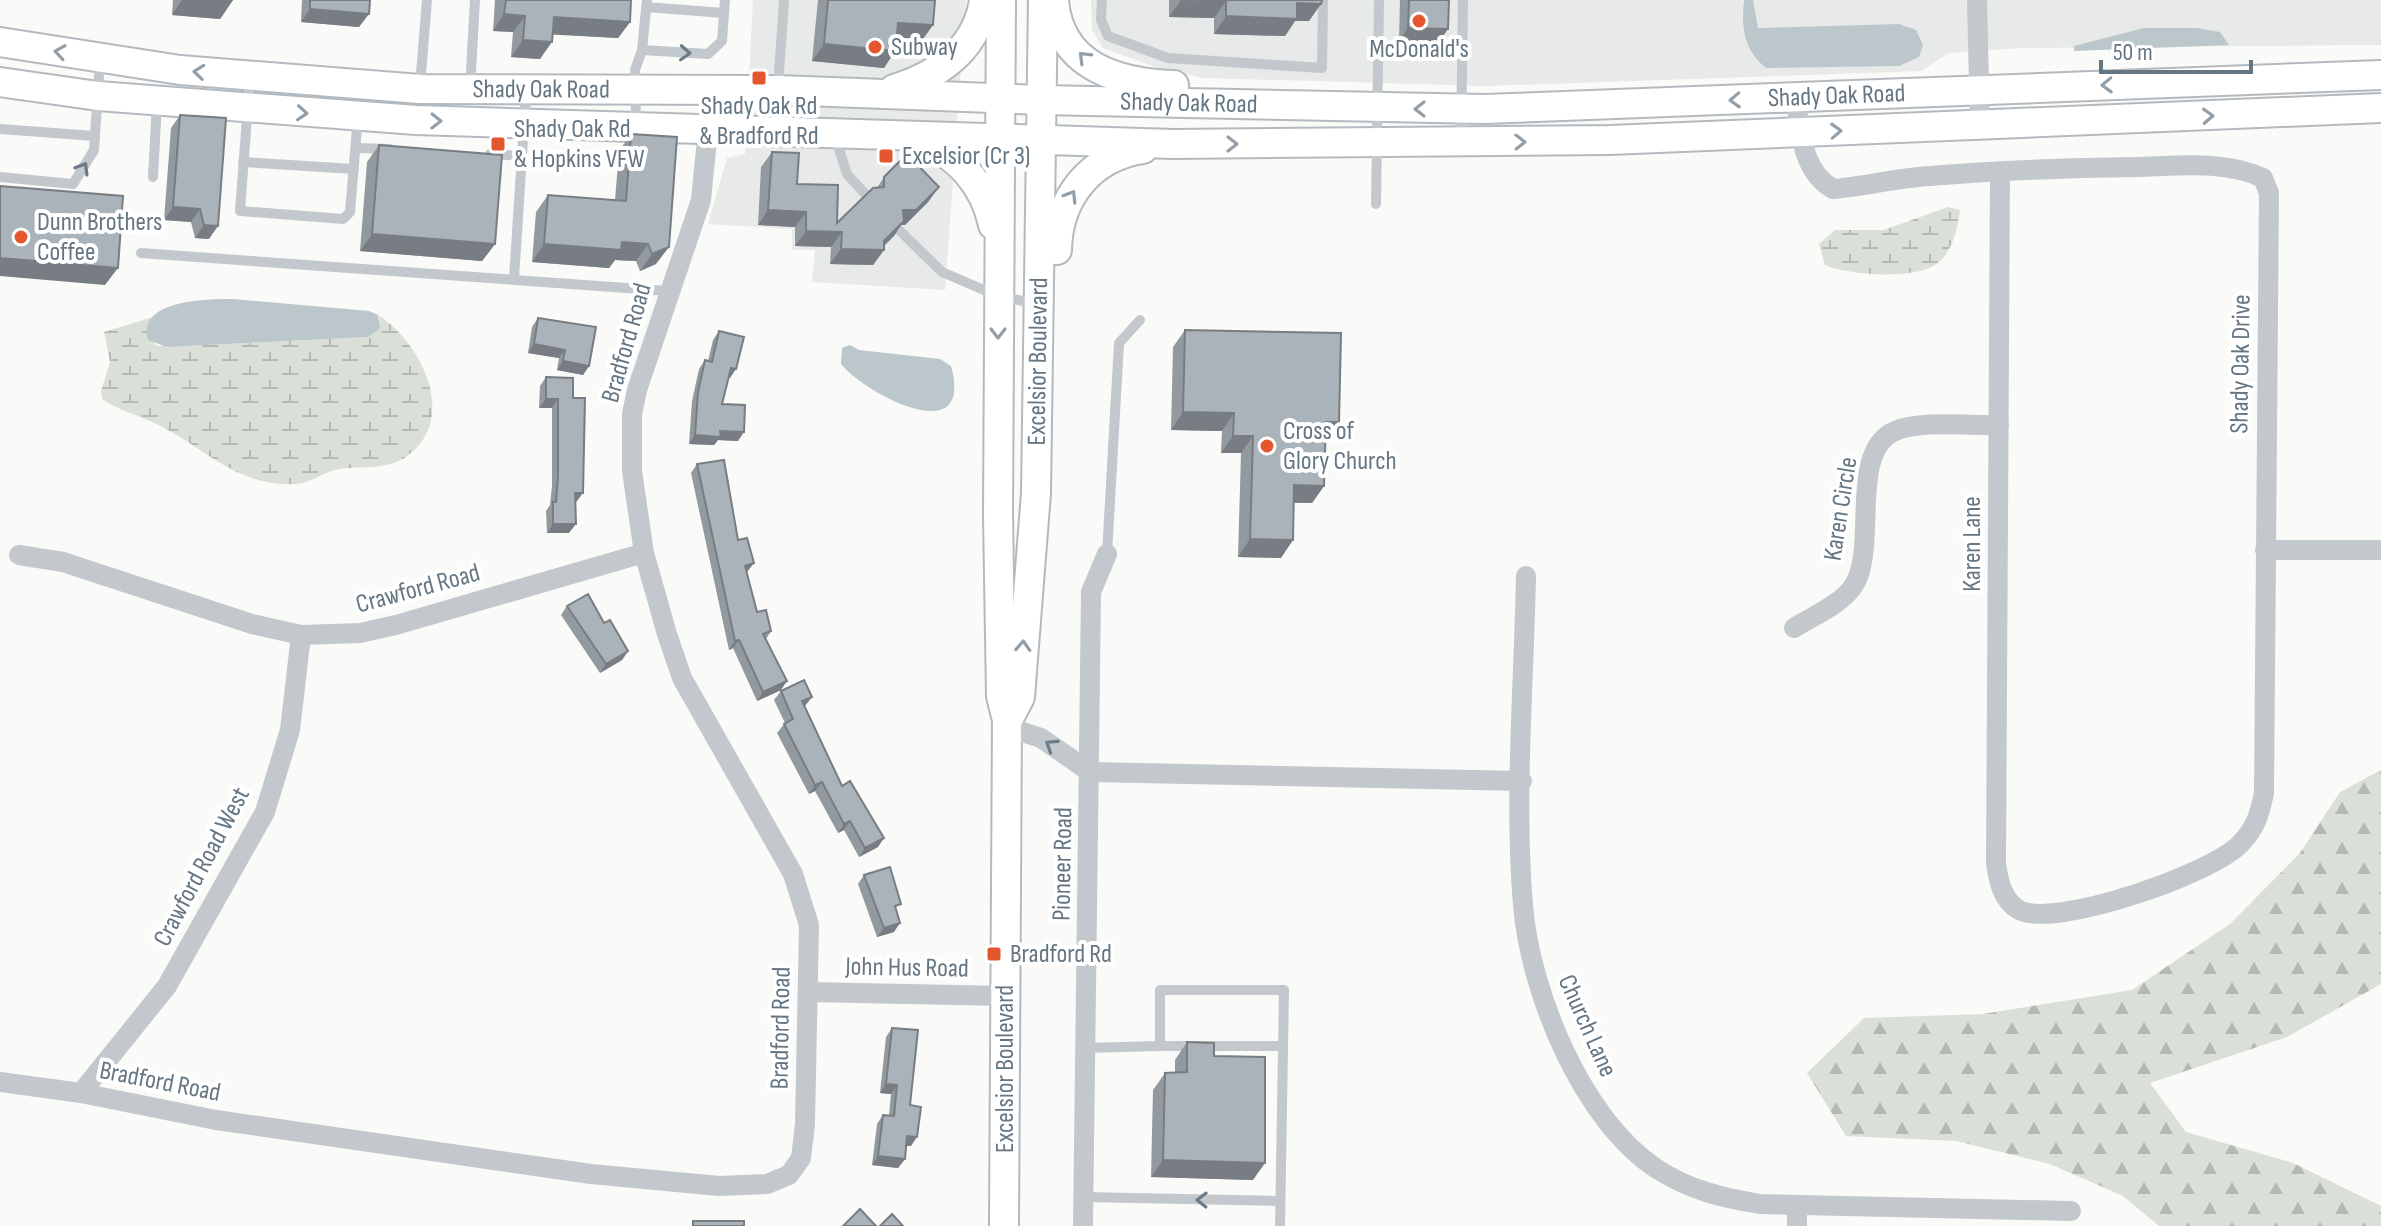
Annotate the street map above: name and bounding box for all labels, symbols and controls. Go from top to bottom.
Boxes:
marker: McDonald's [1410,12,1428,30]
scale bar [2101,24,2251,74]
place label: Subway [891,32,958,63]
place label: McDonald's [1369,34,1469,65]
marker: Subway [866,38,884,56]
text: 50 m [2113,38,2153,67]
one-way arrow [53,44,67,61]
one-way arrow [679,44,692,61]
one-way arrow [1079,52,1093,67]
one-way arrow [192,64,205,81]
marker: Shady Oak Rd & Bradford Rd [750,69,768,87]
street label: Shady Oak Road [472,74,610,105]
one-way arrow [2100,76,2113,93]
street label: Shady Oak Road [1767,78,1906,114]
street label: Shady Oak Road [1120,86,1258,120]
place label: Shady Oak Rd & Bradford Rd [699,91,819,152]
one-way arrow [1728,91,1741,108]
one-way arrow [1413,100,1426,118]
one-way arrow [296,104,309,121]
one-way arrow [2202,107,2215,124]
one-way arrow [430,112,443,129]
place label: Shady Oak Rd & Hopkins VFW [514,114,645,175]
one-way arrow [1830,123,1843,140]
one-way arrow [1514,133,1527,150]
marker: Shady Oak Rd & Hopkins VFW [489,135,507,153]
one-way arrow [1226,135,1239,153]
place label: Excelsior (Cr 3) [902,141,1030,172]
marker: Excelsior (Cr 3) [877,147,895,165]
one-way arrow [73,162,88,177]
one-way arrow [1061,190,1077,205]
place label: Dunn Brothers Coffee [37,207,162,268]
marker: Dunn Brothers Coffee [12,228,30,246]
street label: Excelsior Boulevard [1021,277,1055,446]
street label: Bradford Road [595,280,659,406]
street label: Shady Oak Drive [2224,294,2258,434]
one-way arrow [989,327,1007,340]
place label: Cross of Glory Church [1283,416,1397,477]
marker: Cross of Glory Church [1258,437,1276,455]
street label: Karen Circle [1818,455,1864,563]
street label: Karen Lane [1957,496,1988,592]
street label: Crawford Road [353,558,483,620]
one-way arrow [1014,639,1031,652]
one-way arrow [1045,740,1060,755]
street label: Crawford Road West [147,782,257,952]
street label: Pioneer Road [1047,807,1079,921]
place label: Bradford Rd [1010,939,1112,970]
marker: Bradford Rd [985,945,1003,963]
street label: John Hus Road [844,951,969,985]
street label: Bradford Road [764,966,798,1090]
street label: Church Lane [1551,970,1623,1082]
street label: Excelsior Boulevard [990,985,1021,1153]
street label: Bradford Road [97,1055,223,1109]
one-way arrow [1195,1191,1208,1208]

